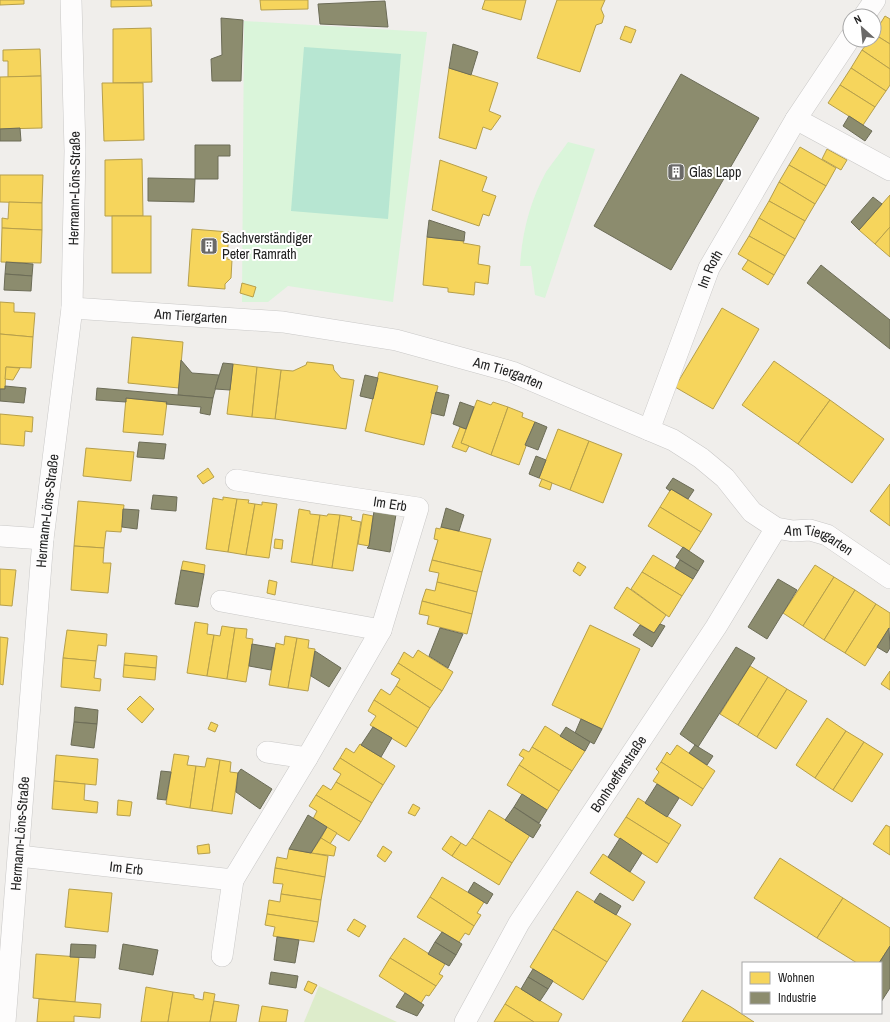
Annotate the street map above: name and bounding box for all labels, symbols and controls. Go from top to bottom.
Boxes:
north arrow [842,8,882,48]
text: N [851,11,864,27]
street label: Hermann-Löns-Straße [64,131,84,246]
building icon: Glas Lapp [666,162,686,182]
place label: Glas Lapp [689,163,741,181]
place label: Sachverständiger Peter Ramrath [222,229,312,263]
building icon: Sachverständiger Peter Ramrath [199,236,219,256]
street label: Im Roth [693,247,727,291]
street label: Am Tiergarten [153,304,228,327]
street label: Am Tiergarten [470,352,546,393]
street label: Hermann-Löns-Straße [32,453,63,568]
street label: Im Erb [372,492,408,515]
street label: Am Tiergarten [782,520,857,559]
street label: Bonhoefferstraße [586,732,650,816]
street label: Hermann-Löns-Straße [6,776,33,891]
street label: Im Erb [108,857,144,879]
legend [742,962,882,1014]
text: Wohnen [778,970,814,986]
text: Industrie [778,990,816,1006]

